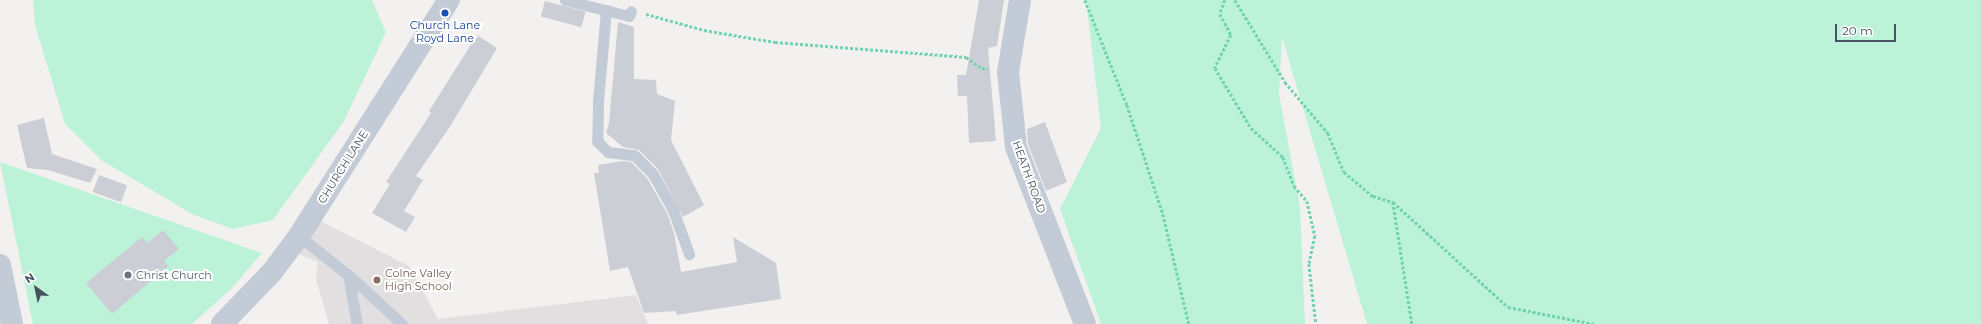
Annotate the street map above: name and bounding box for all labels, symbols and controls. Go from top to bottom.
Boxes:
marker: Church Lane Royd Lane [440,8,450,18]
scale bar [1837,16,1898,42]
place label: Church Lane Royd Lane [410,19,480,45]
text: 20 m [1842,23,1873,38]
street label: CHURCH LANE [315,128,371,206]
street label: HEATH ROAD [1010,139,1048,215]
place label: Colne Valley High School [385,267,452,293]
north arrow [16,268,56,308]
place label: Christ Church [136,268,212,282]
text: N [22,270,37,286]
marker: Christ Church [123,270,133,280]
marker: Colne Valley High School [372,275,382,285]

